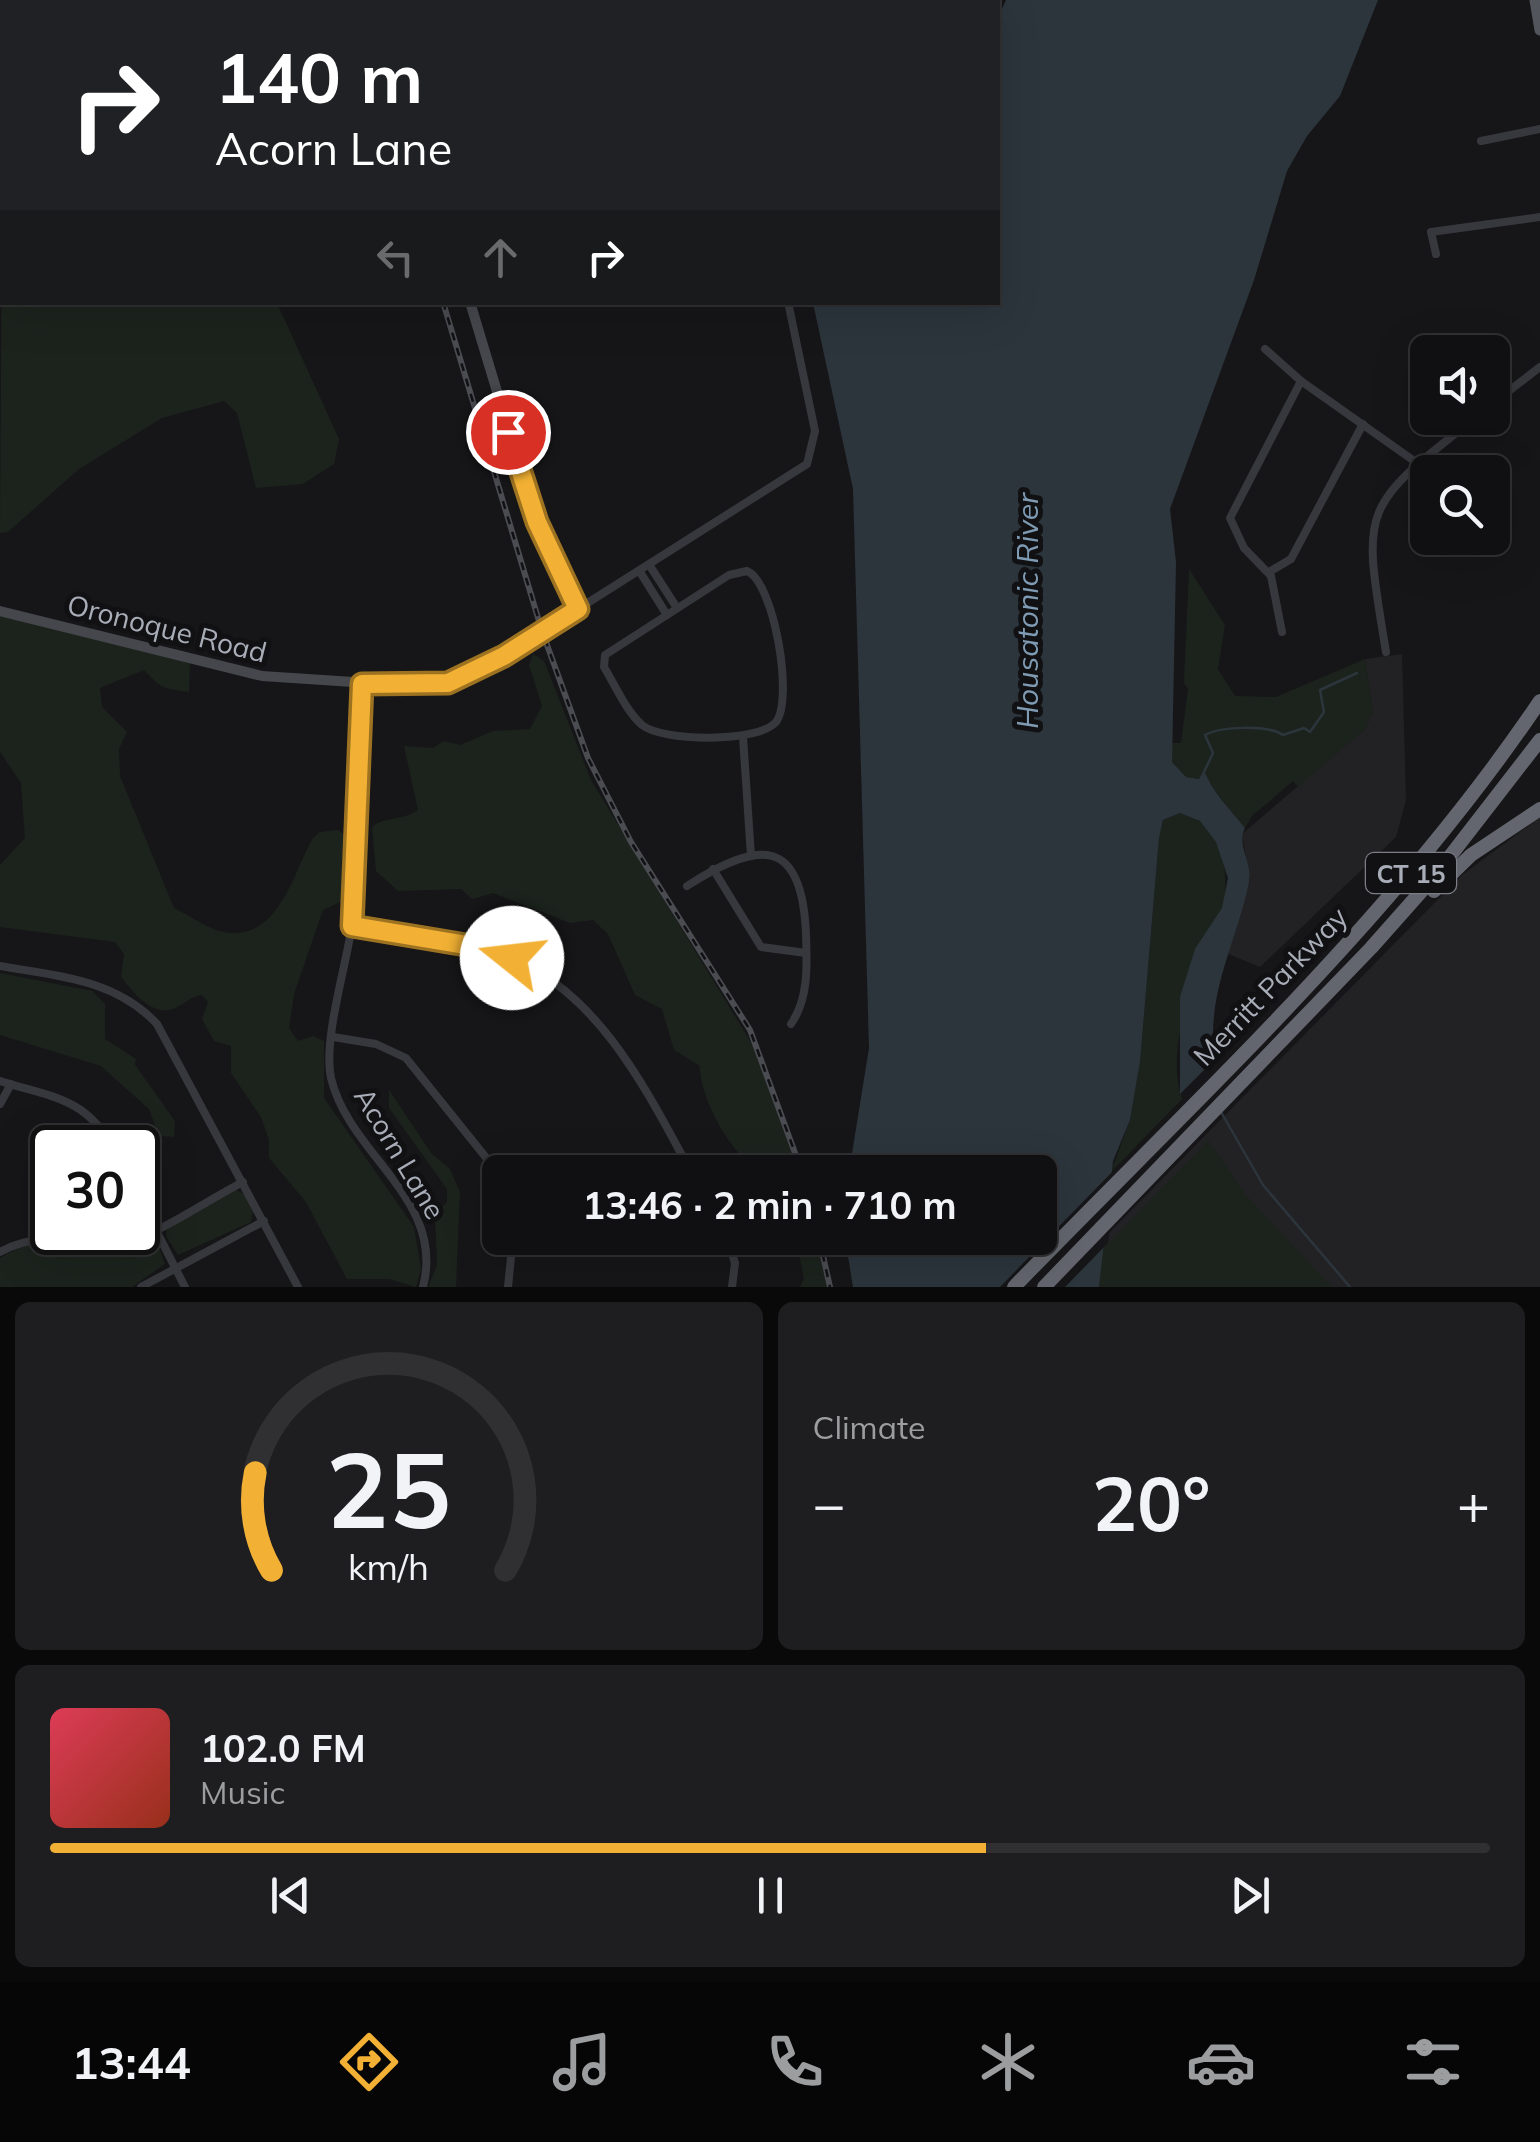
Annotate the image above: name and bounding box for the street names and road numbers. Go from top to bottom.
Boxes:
street label: Oronoque Road [64,586,270,670]
road number: CT 15 [1366,853,1456,893]
street label: Merritt Parkway [1186,899,1355,1073]
street label: Acorn Lane [347,1081,453,1225]

